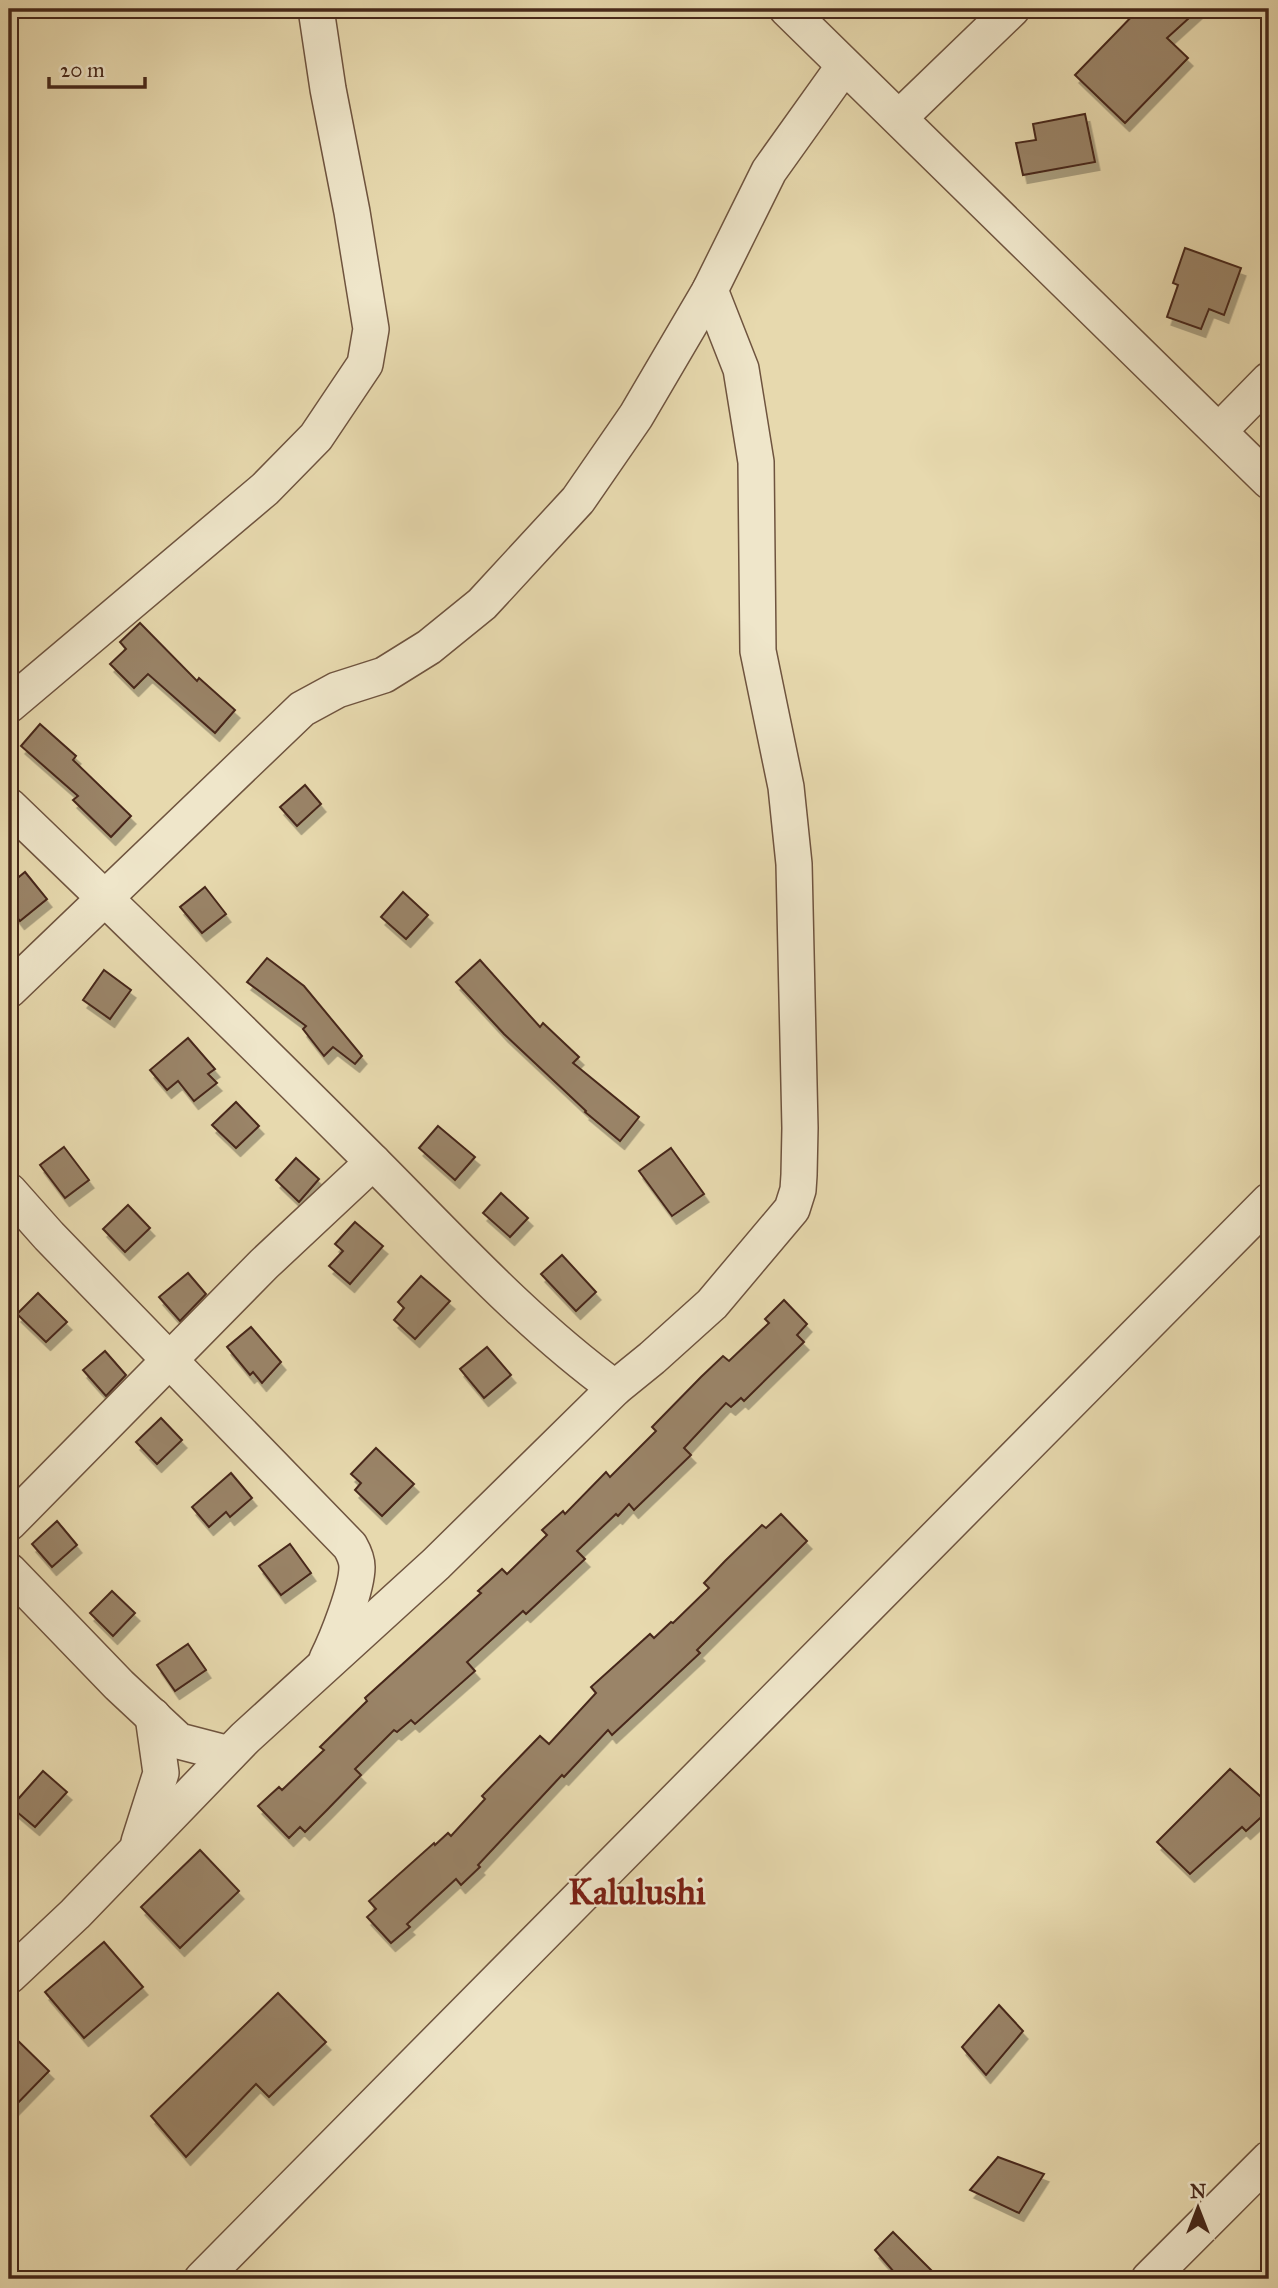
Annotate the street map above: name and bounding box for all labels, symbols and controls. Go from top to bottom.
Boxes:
scale bar [49,46,145,90]
text: 20 m [60,57,105,83]
district label: Kalulushi [568,1871,706,1914]
north arrow [1162,2172,1232,2242]
text: N [1190,2180,1206,2203]

